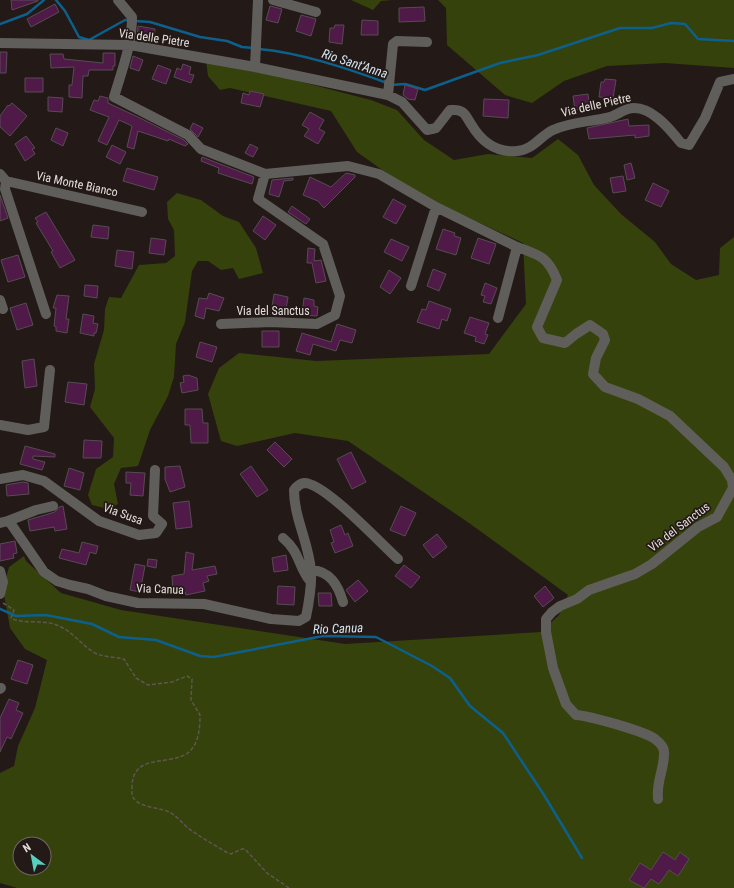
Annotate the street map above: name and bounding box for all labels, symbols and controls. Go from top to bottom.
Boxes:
street label: Via delle Pietre [118,26,191,50]
water label: Rio Sant'Anna [320,46,390,81]
street label: Via delle Pietre [560,90,633,120]
street label: Via Monte Bianco [35,168,119,200]
street label: Via del Sanctus [236,304,310,318]
street label: Via del Sanctus [646,499,712,555]
street label: Via Susa [101,500,145,528]
street label: Via Canua [136,581,184,597]
water label: Rio Canua [313,620,363,637]
north arrow [12,836,52,876]
text: N [21,841,33,855]

